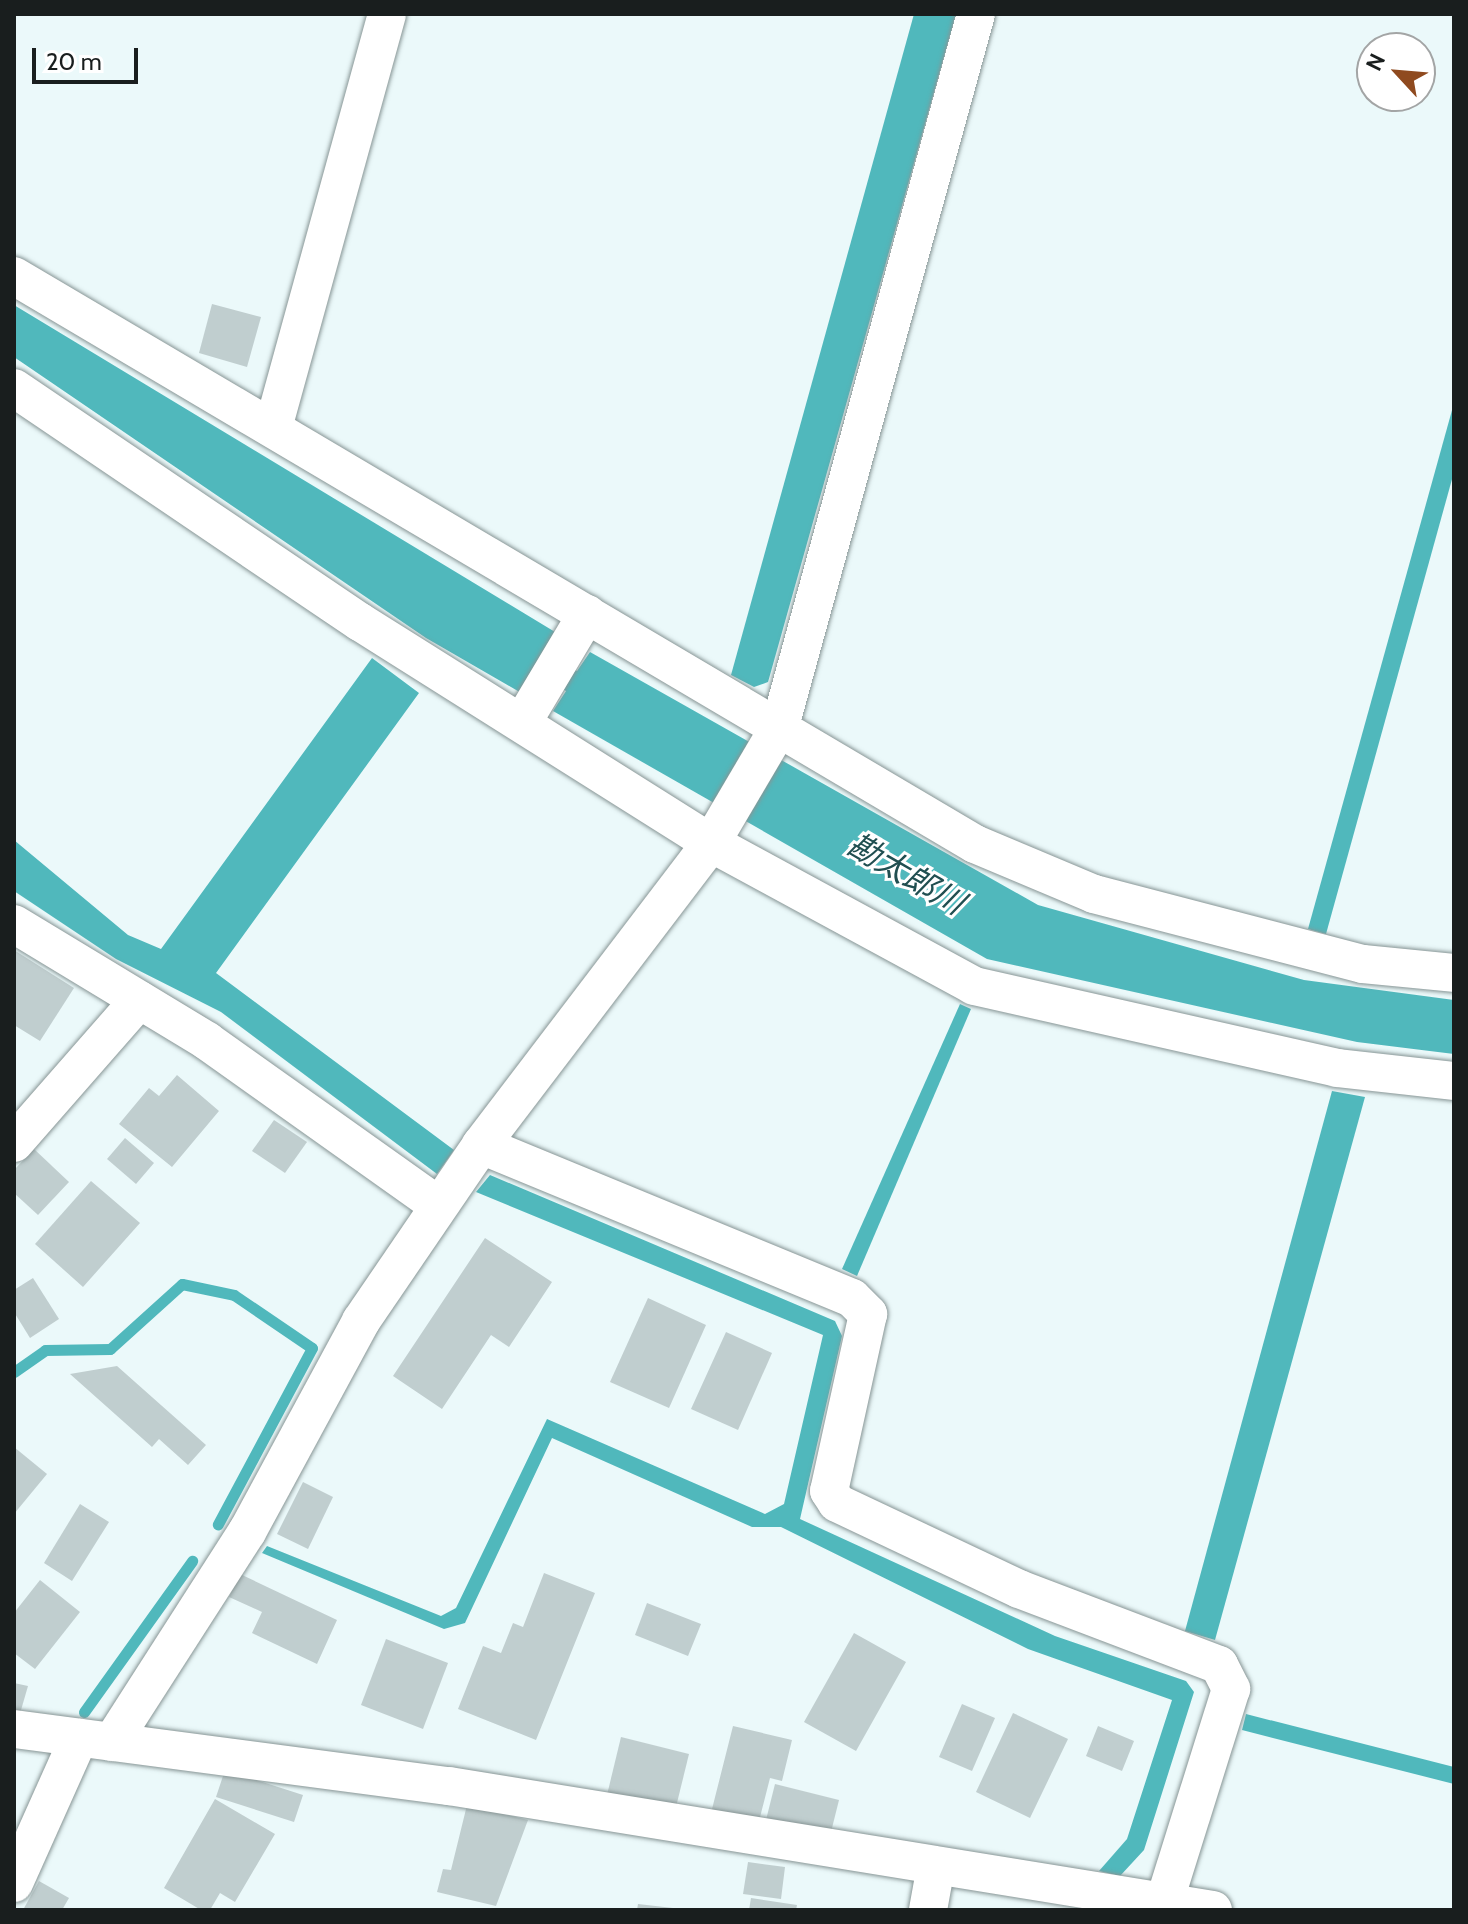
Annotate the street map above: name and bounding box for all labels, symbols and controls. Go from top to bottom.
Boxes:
scale bar [36,32,142,82]
north arrow [1356,32,1436,112]
text: 20 m [46,47,102,76]
text: N [1360,49,1391,75]
water label: 勘太郎川 [841,825,971,923]

